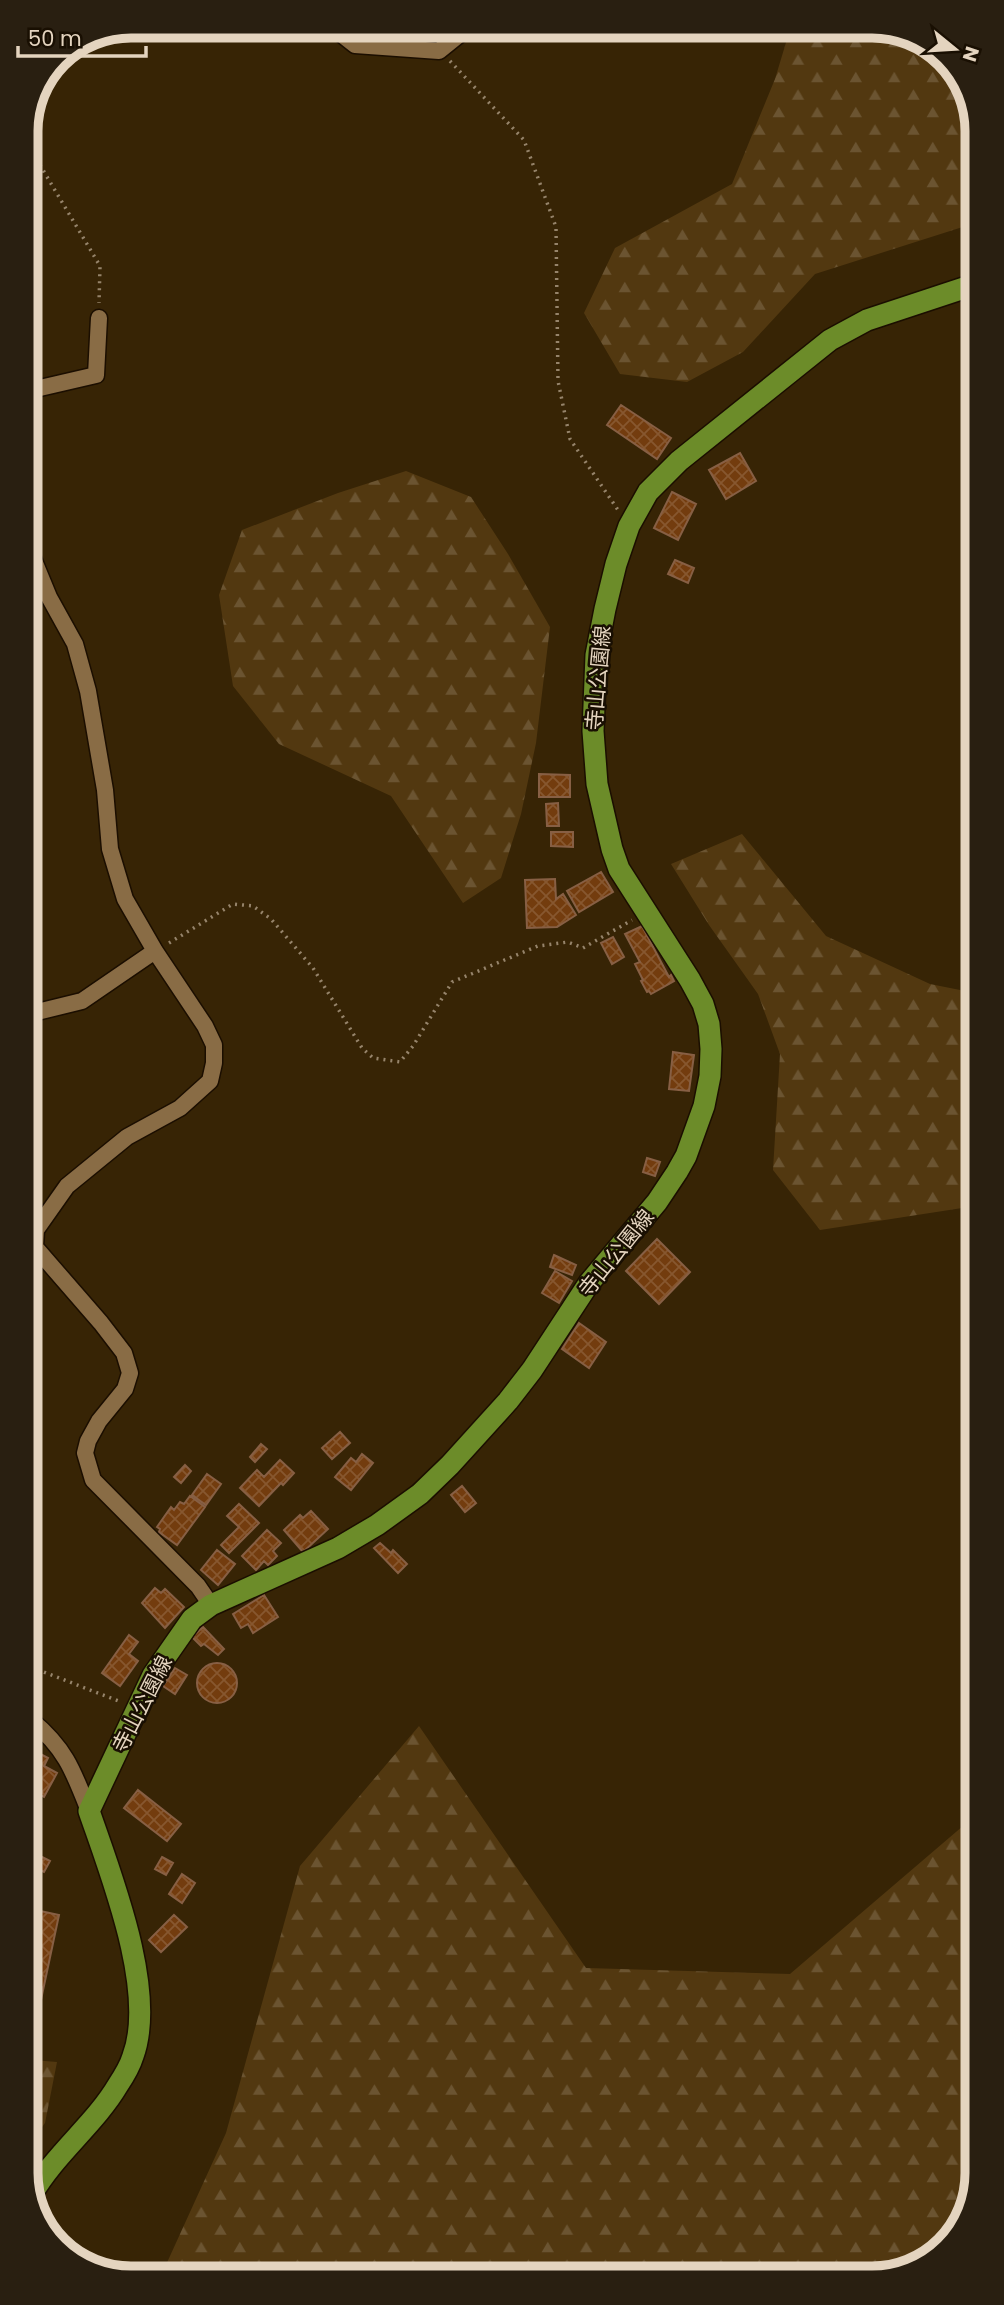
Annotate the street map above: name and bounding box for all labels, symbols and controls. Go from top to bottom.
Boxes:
scale bar [18,14,145,58]
north arrow [920,14,990,84]
text: 50 m [28,24,82,53]
text: N [956,43,986,65]
street label: 寺山公園線 [579,624,617,732]
street label: 寺山公園線 [572,1203,660,1303]
street label: 寺山公園線 [105,1651,179,1757]

